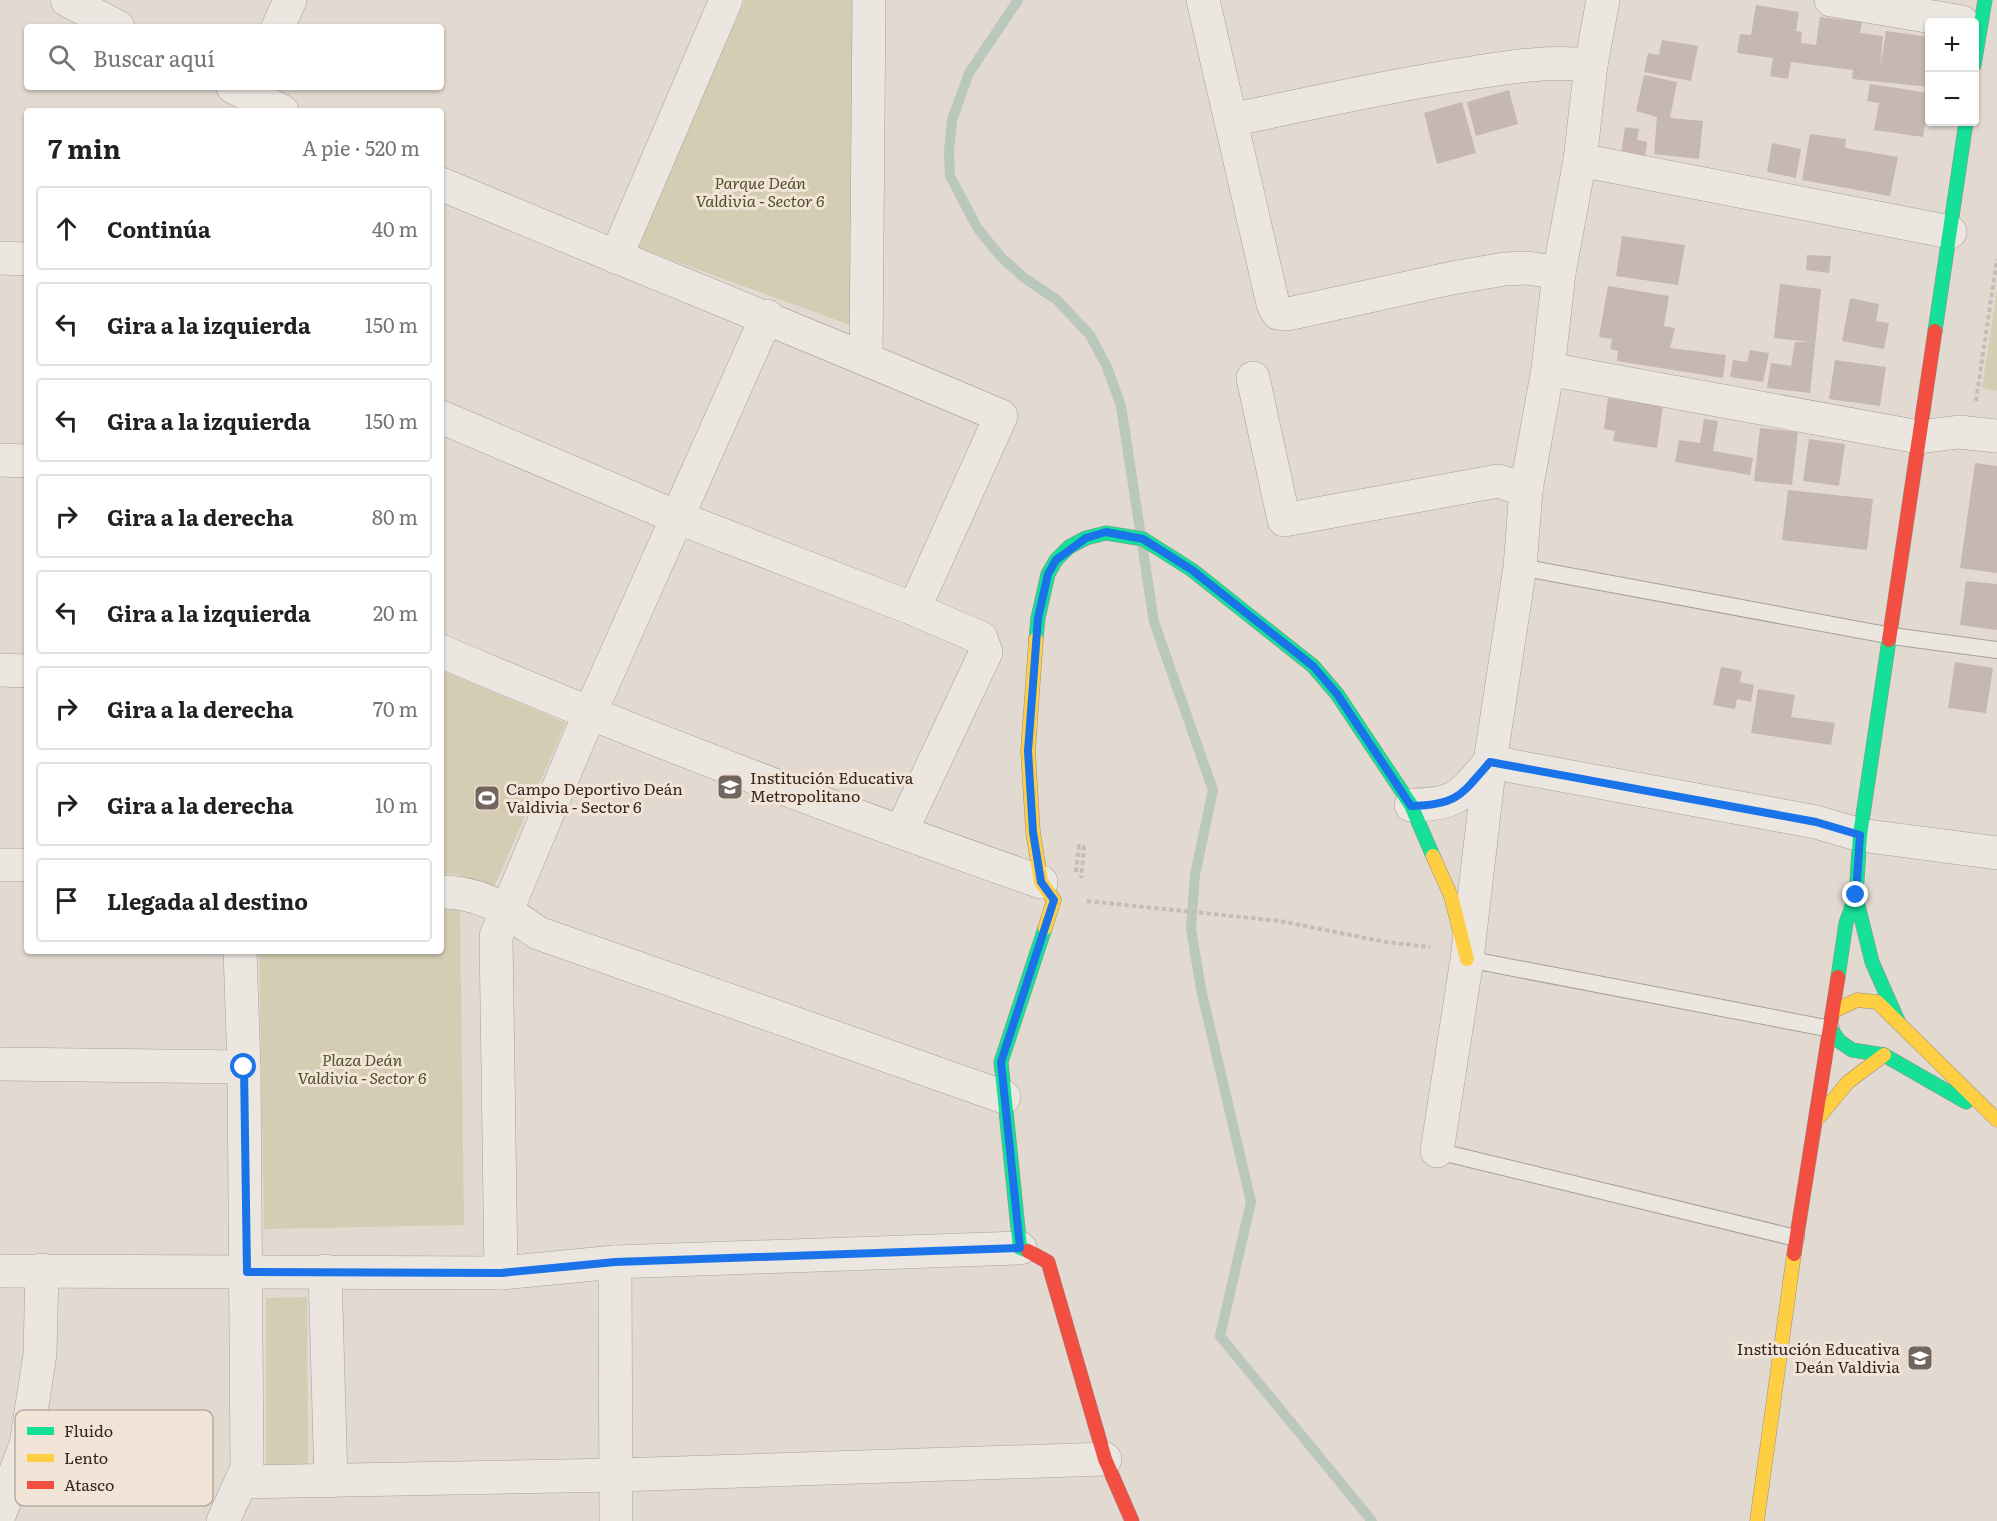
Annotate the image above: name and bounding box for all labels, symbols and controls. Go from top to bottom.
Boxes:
map controls [1925,18,1979,126]
button: + [1925,18,1979,72]
search box [24,24,444,90]
icon: search [45,41,78,74]
text: Buscar aquí [93,41,215,74]
button: − [1925,72,1979,126]
text: 7 min [48,128,121,167]
text: A pie · 520 m [302,132,420,162]
park label: Parque Deán Valdivia - Sector 6 [696,170,825,212]
icon: ahead [50,212,83,245]
text: Continúa [107,212,211,245]
text: 40 m [372,213,418,243]
icon: left [50,308,83,341]
text: Gira a la izquierda [107,308,311,341]
text: 150 m [365,309,418,339]
icon: left [50,404,83,437]
text: Gira a la izquierda [107,404,311,437]
text: 150 m [365,405,418,435]
icon: right [50,500,83,533]
text: Gira a la derecha [107,500,294,533]
text: 80 m [372,501,418,531]
icon: left [50,596,83,629]
text: Gira a la izquierda [107,596,311,629]
text: 20 m [373,597,418,627]
icon: right [50,692,83,725]
text: Gira a la derecha [107,692,294,725]
text: 70 m [373,693,418,723]
place label: Institución Educativa Metropolitano [750,765,914,807]
school or university icon: Institución Educativa Metropolitano [715,772,745,802]
place label: Campo Deportivo Deán Valdivia - Sector 6 [506,776,683,818]
sports icon: Campo Deportivo Deán Valdivia - Sector 6 [472,783,502,813]
icon: right [50,788,83,821]
text: Gira a la derecha [107,788,294,821]
text: 10 m [375,789,418,819]
route end [1842,881,1868,907]
icon: arrive [50,884,83,917]
text: Llegada al destino [107,884,308,917]
park label: Plaza Deán Valdivia - Sector 6 [298,1047,427,1089]
route start [230,1053,256,1079]
place label: Institución Educativa Deán Valdivia [1737,1336,1900,1378]
school or university icon: Institución Educativa Deán Valdivia [1905,1343,1935,1373]
legend [15,1410,213,1506]
text: Fluido [64,1418,113,1442]
text: Lento [64,1445,108,1469]
text: Atasco [64,1472,114,1496]

